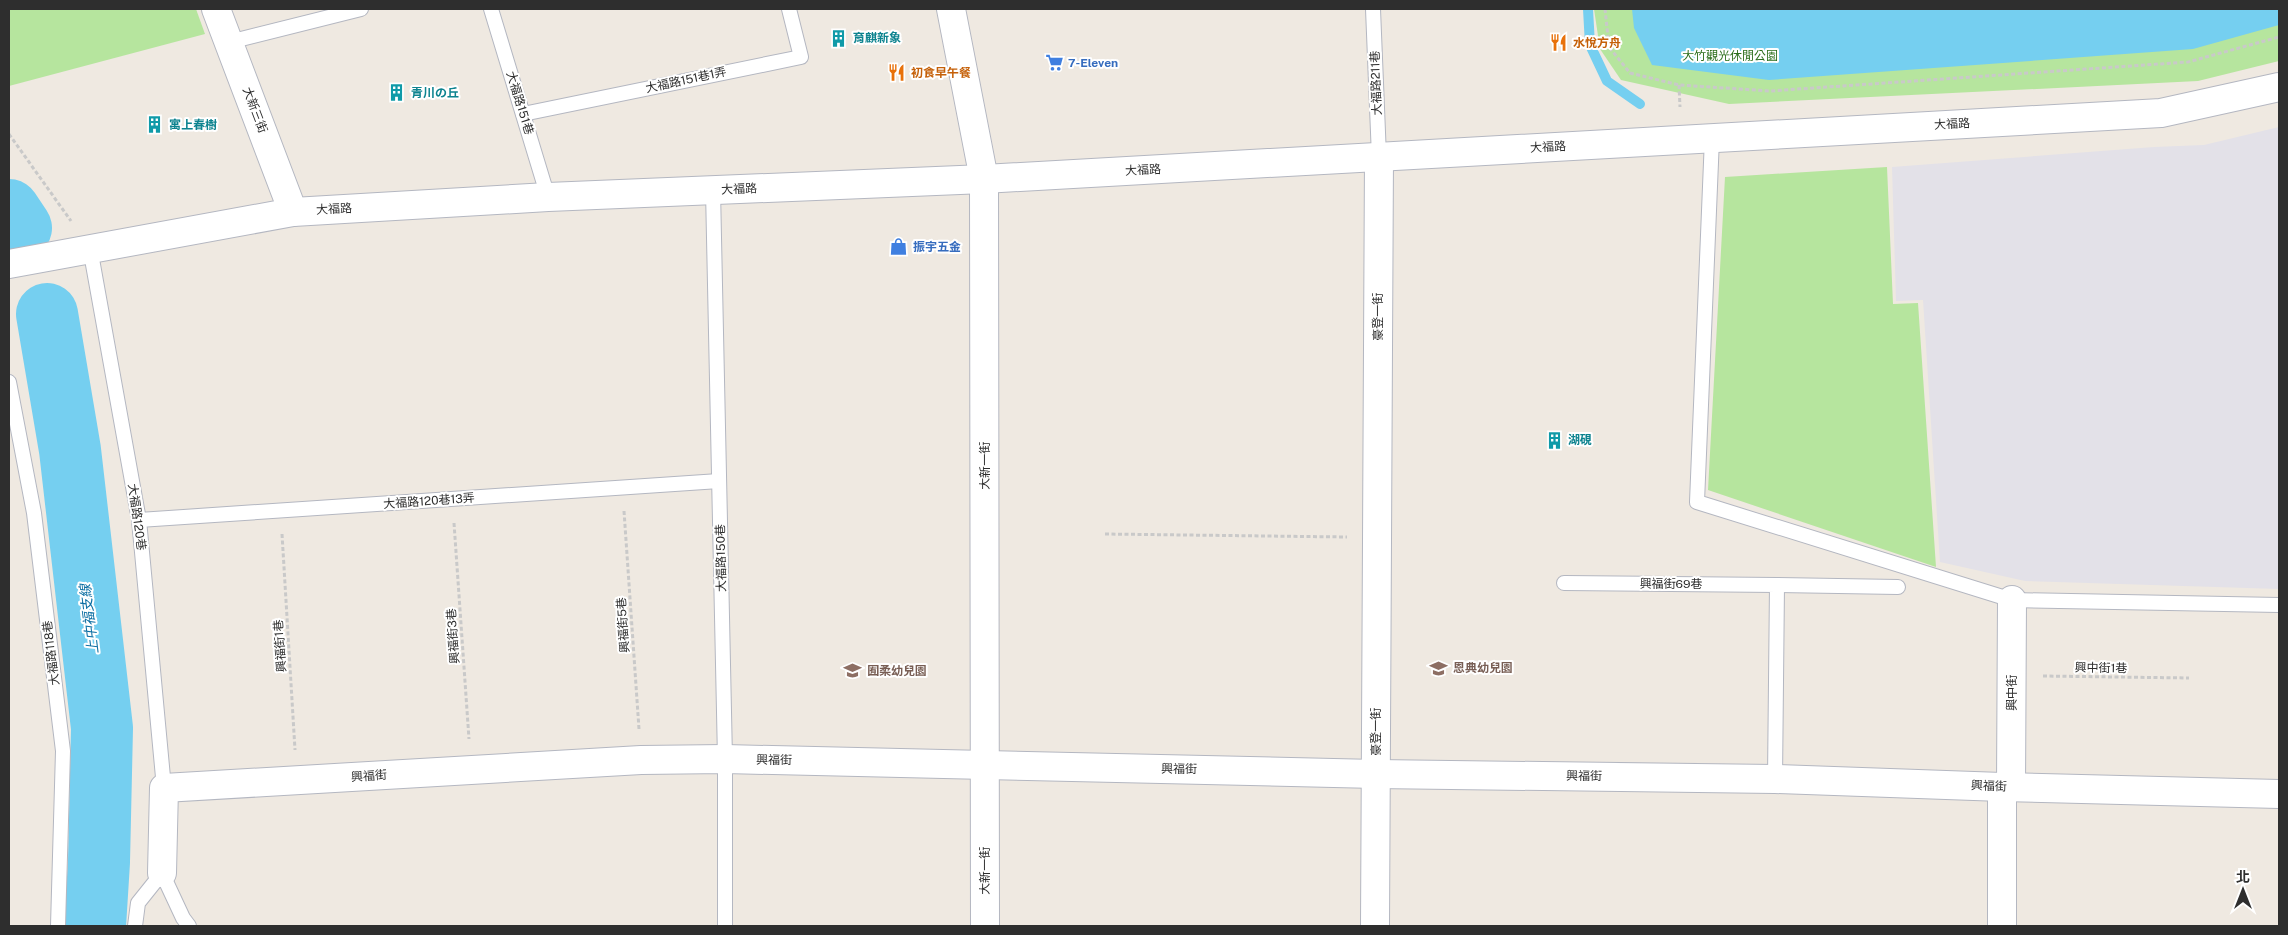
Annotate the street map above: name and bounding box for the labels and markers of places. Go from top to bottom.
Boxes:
building icon: 育麒新象 [829,28,849,48]
place label: 育麒新象 [853,31,901,45]
restaurant icon: 水悅方舟 [1549,33,1569,53]
place label: 水悅方舟 [1573,36,1621,50]
supermarket icon: 7-Eleven [1044,53,1064,73]
place label: 7-Eleven [1068,56,1118,70]
restaurant icon: 初食早午餐 [887,63,907,83]
place label: 初食早午餐 [911,66,971,80]
building icon: 青川の丘 [387,83,407,103]
place label: 青川の丘 [411,86,459,100]
building icon: 寓上春樹 [145,115,165,135]
place label: 寓上春樹 [169,118,217,132]
shop icon: 振宇五金 [889,237,909,257]
place label: 振宇五金 [913,240,961,254]
building icon: 湖硯 [1544,430,1564,450]
place label: 湖硯 [1568,433,1592,447]
school or university icon: 恩典幼兒園 [1429,658,1449,678]
school or university icon: 囿柔幼兒園 [843,661,863,681]
place label: 恩典幼兒園 [1453,661,1513,675]
place label: 囿柔幼兒園 [867,664,927,678]

